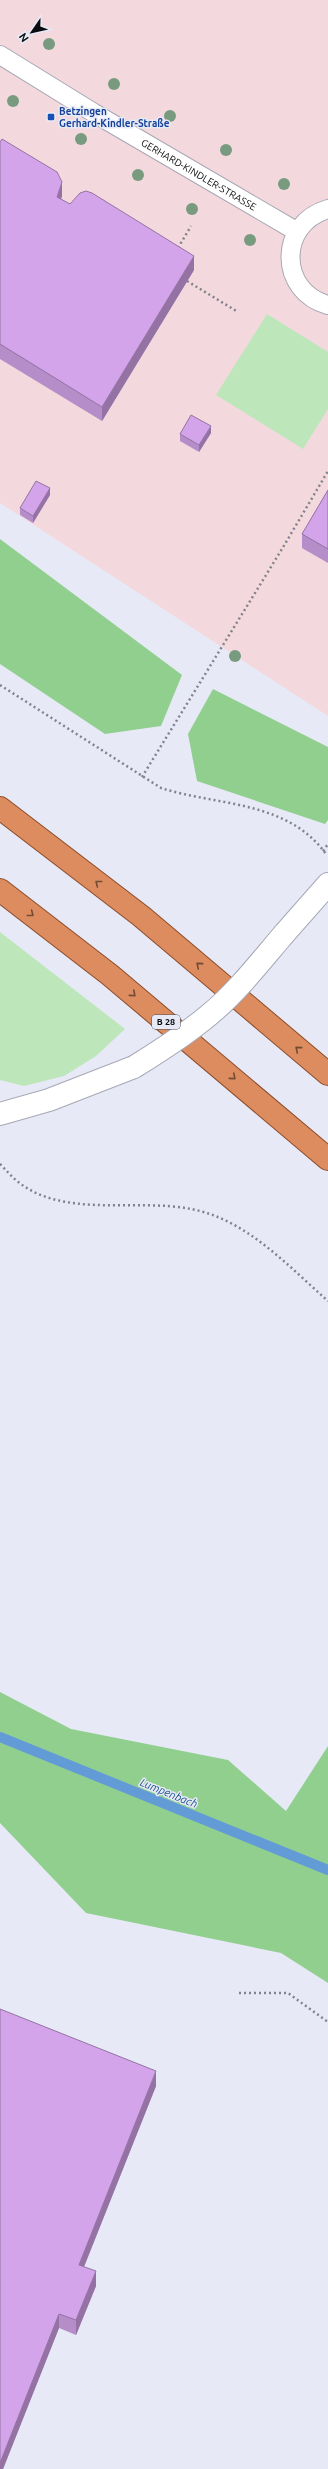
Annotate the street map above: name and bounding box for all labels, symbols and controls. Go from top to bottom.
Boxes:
north arrow [12,12,52,52]
text: N [16,31,31,44]
place label: Betzingen Gerhard-Kindler-Straße [59,106,170,129]
marker: Betzingen Gerhard-Kindler-Straße [46,112,56,122]
street label: GERHARD-KINDLER-STRASSE [140,137,259,212]
one-way arrow [95,881,102,888]
one-way arrow [26,909,33,916]
one-way arrow [196,962,203,969]
one-way arrow [128,990,136,997]
road number: B 28 [152,1015,180,1029]
one-way arrow [296,1046,303,1053]
one-way arrow [228,1073,235,1080]
water label: Lumpenbach [139,1776,199,1810]

